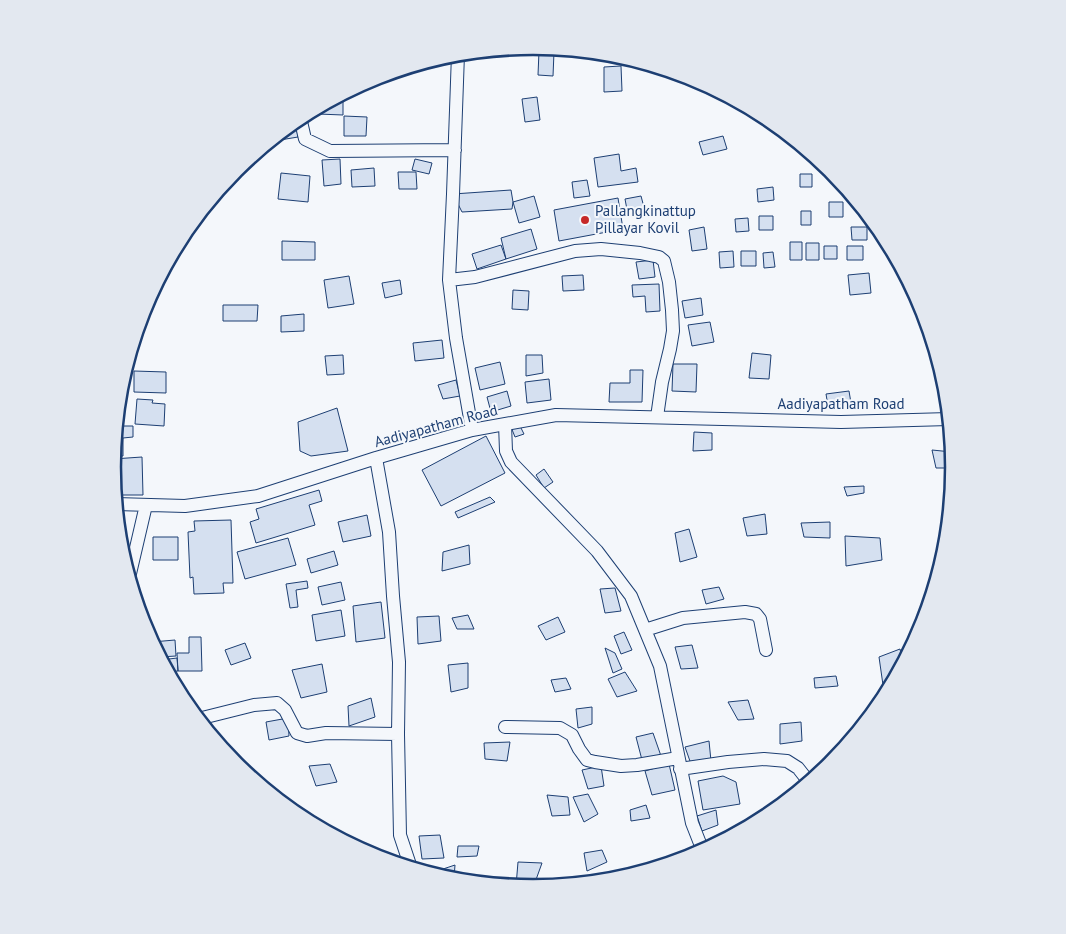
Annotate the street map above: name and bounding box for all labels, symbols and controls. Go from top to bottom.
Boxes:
place label: Pallangkinattup Pillayar Kovil [595,201,696,237]
marker: Pallangkinattup Pillayar Kovil [579,214,591,226]
street label: Aadiyapatham Road [778,394,904,413]
street label: Aadiyapatham Road [372,400,500,451]

